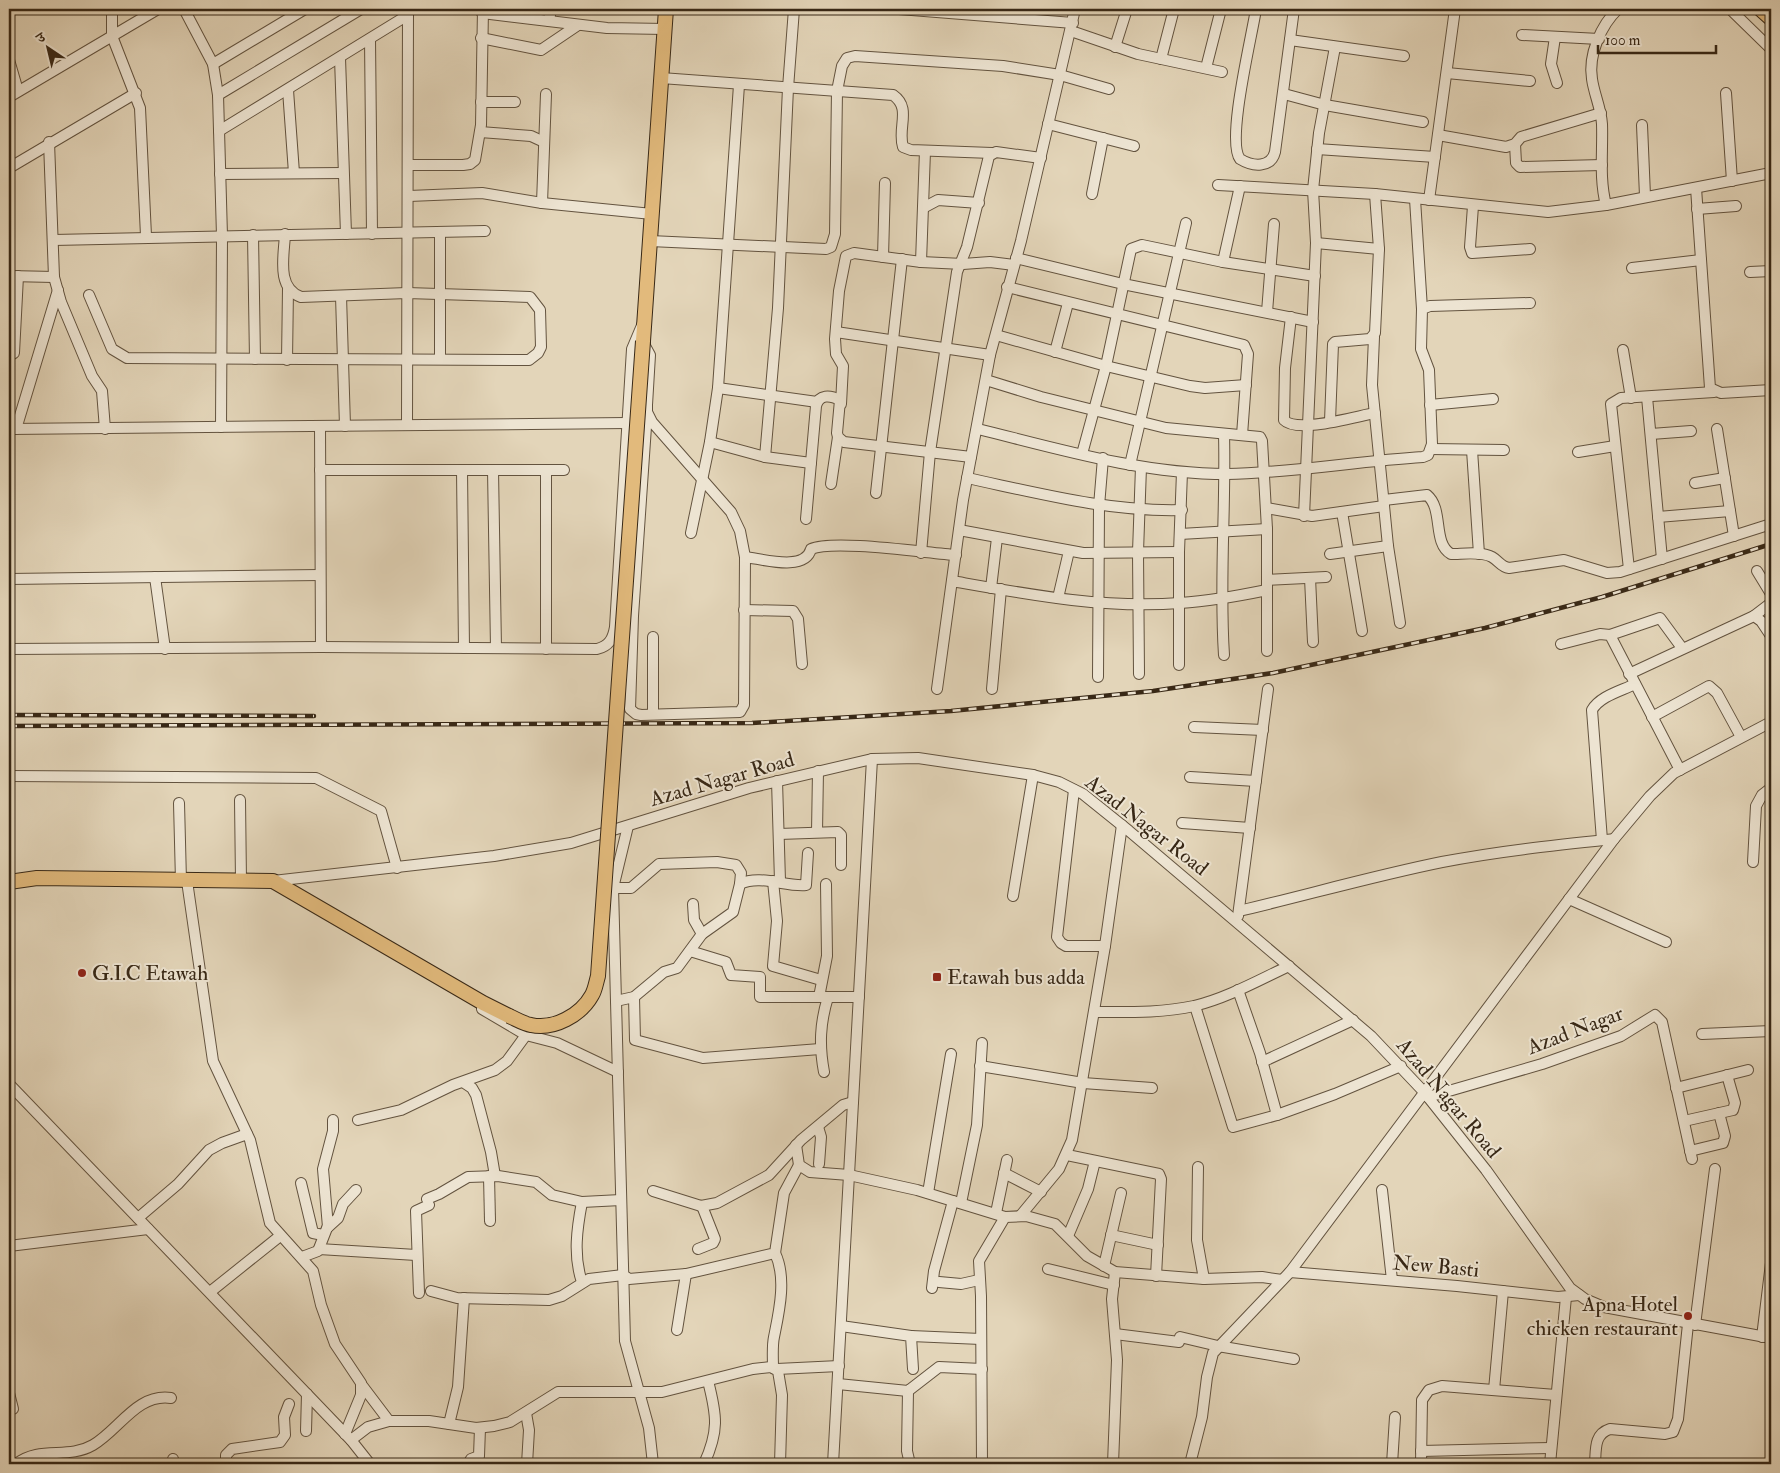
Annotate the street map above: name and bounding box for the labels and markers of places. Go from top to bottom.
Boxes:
place label: G.I.C Etawah [92,960,208,987]
place label: Etawah bus adda [947,964,1085,991]
marker: G.I.C Etawah [76,967,88,979]
marker: Etawah bus adda [931,971,943,983]
place label: Apna Hotel chicken restaurant [1527,1291,1679,1342]
marker: Apna Hotel chicken restaurant [1682,1310,1694,1322]

